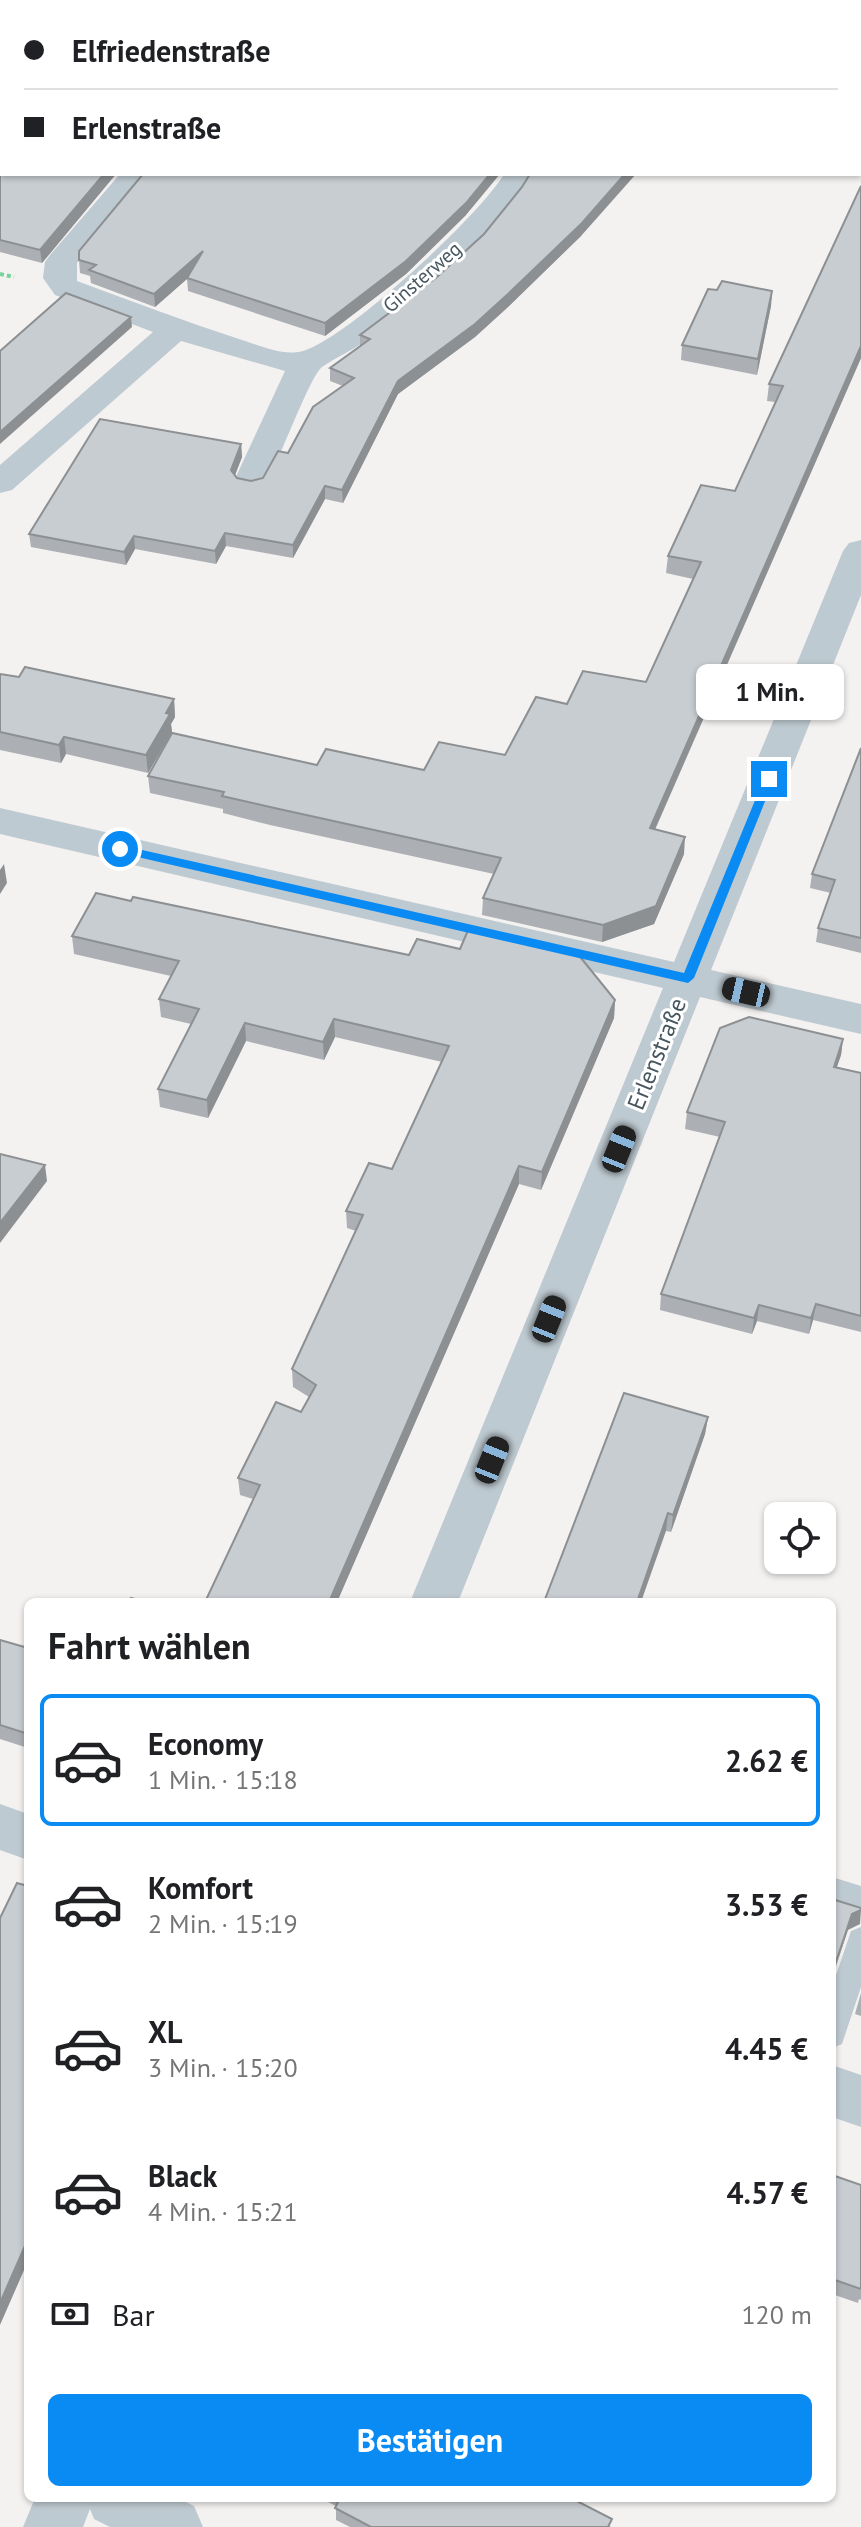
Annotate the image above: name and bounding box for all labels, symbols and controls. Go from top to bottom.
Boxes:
text: Elfriedenstraße [72,31,270,70]
text: Erlenstraße [72,108,221,147]
street label: Ginsterweg [377,236,467,318]
callout: 1 Min. [695,663,843,719]
text: 1 Min. [735,675,805,708]
route end [751,761,787,797]
route start [102,831,138,867]
car [720,975,772,1009]
street label: Erlenstraße [620,993,693,1114]
car [599,1122,639,1176]
car [529,1292,569,1346]
car [472,1433,512,1487]
map controls [764,1502,836,1574]
button: locate [764,1502,836,1574]
text: Fahrt wählen [48,1622,251,1669]
icon: car [52,1724,124,1796]
text: Economy [148,1724,263,1763]
text: 2.62 € [725,1741,808,1780]
text: 1 Min. · 15:18 [148,1763,298,1796]
icon: car [52,1868,124,1940]
text: Komfort [148,1868,253,1907]
text: 3.53 € [725,1885,808,1924]
text: 2 Min. · 15:19 [148,1907,298,1940]
icon: car [52,2012,124,2084]
text: XL [148,2012,182,2051]
text: 4.45 € [725,2029,808,2068]
text: 3 Min. · 15:20 [148,2051,298,2084]
icon: car [52,2156,124,2228]
text: Black [148,2156,217,2195]
text: 4.57 € [727,2173,808,2212]
text: 4 Min. · 15:21 [148,2195,298,2228]
icon: cash [48,2292,92,2336]
text: Bar [112,2295,155,2334]
text: 120 m [741,2298,812,2331]
button: Bestätigen [48,2394,812,2486]

